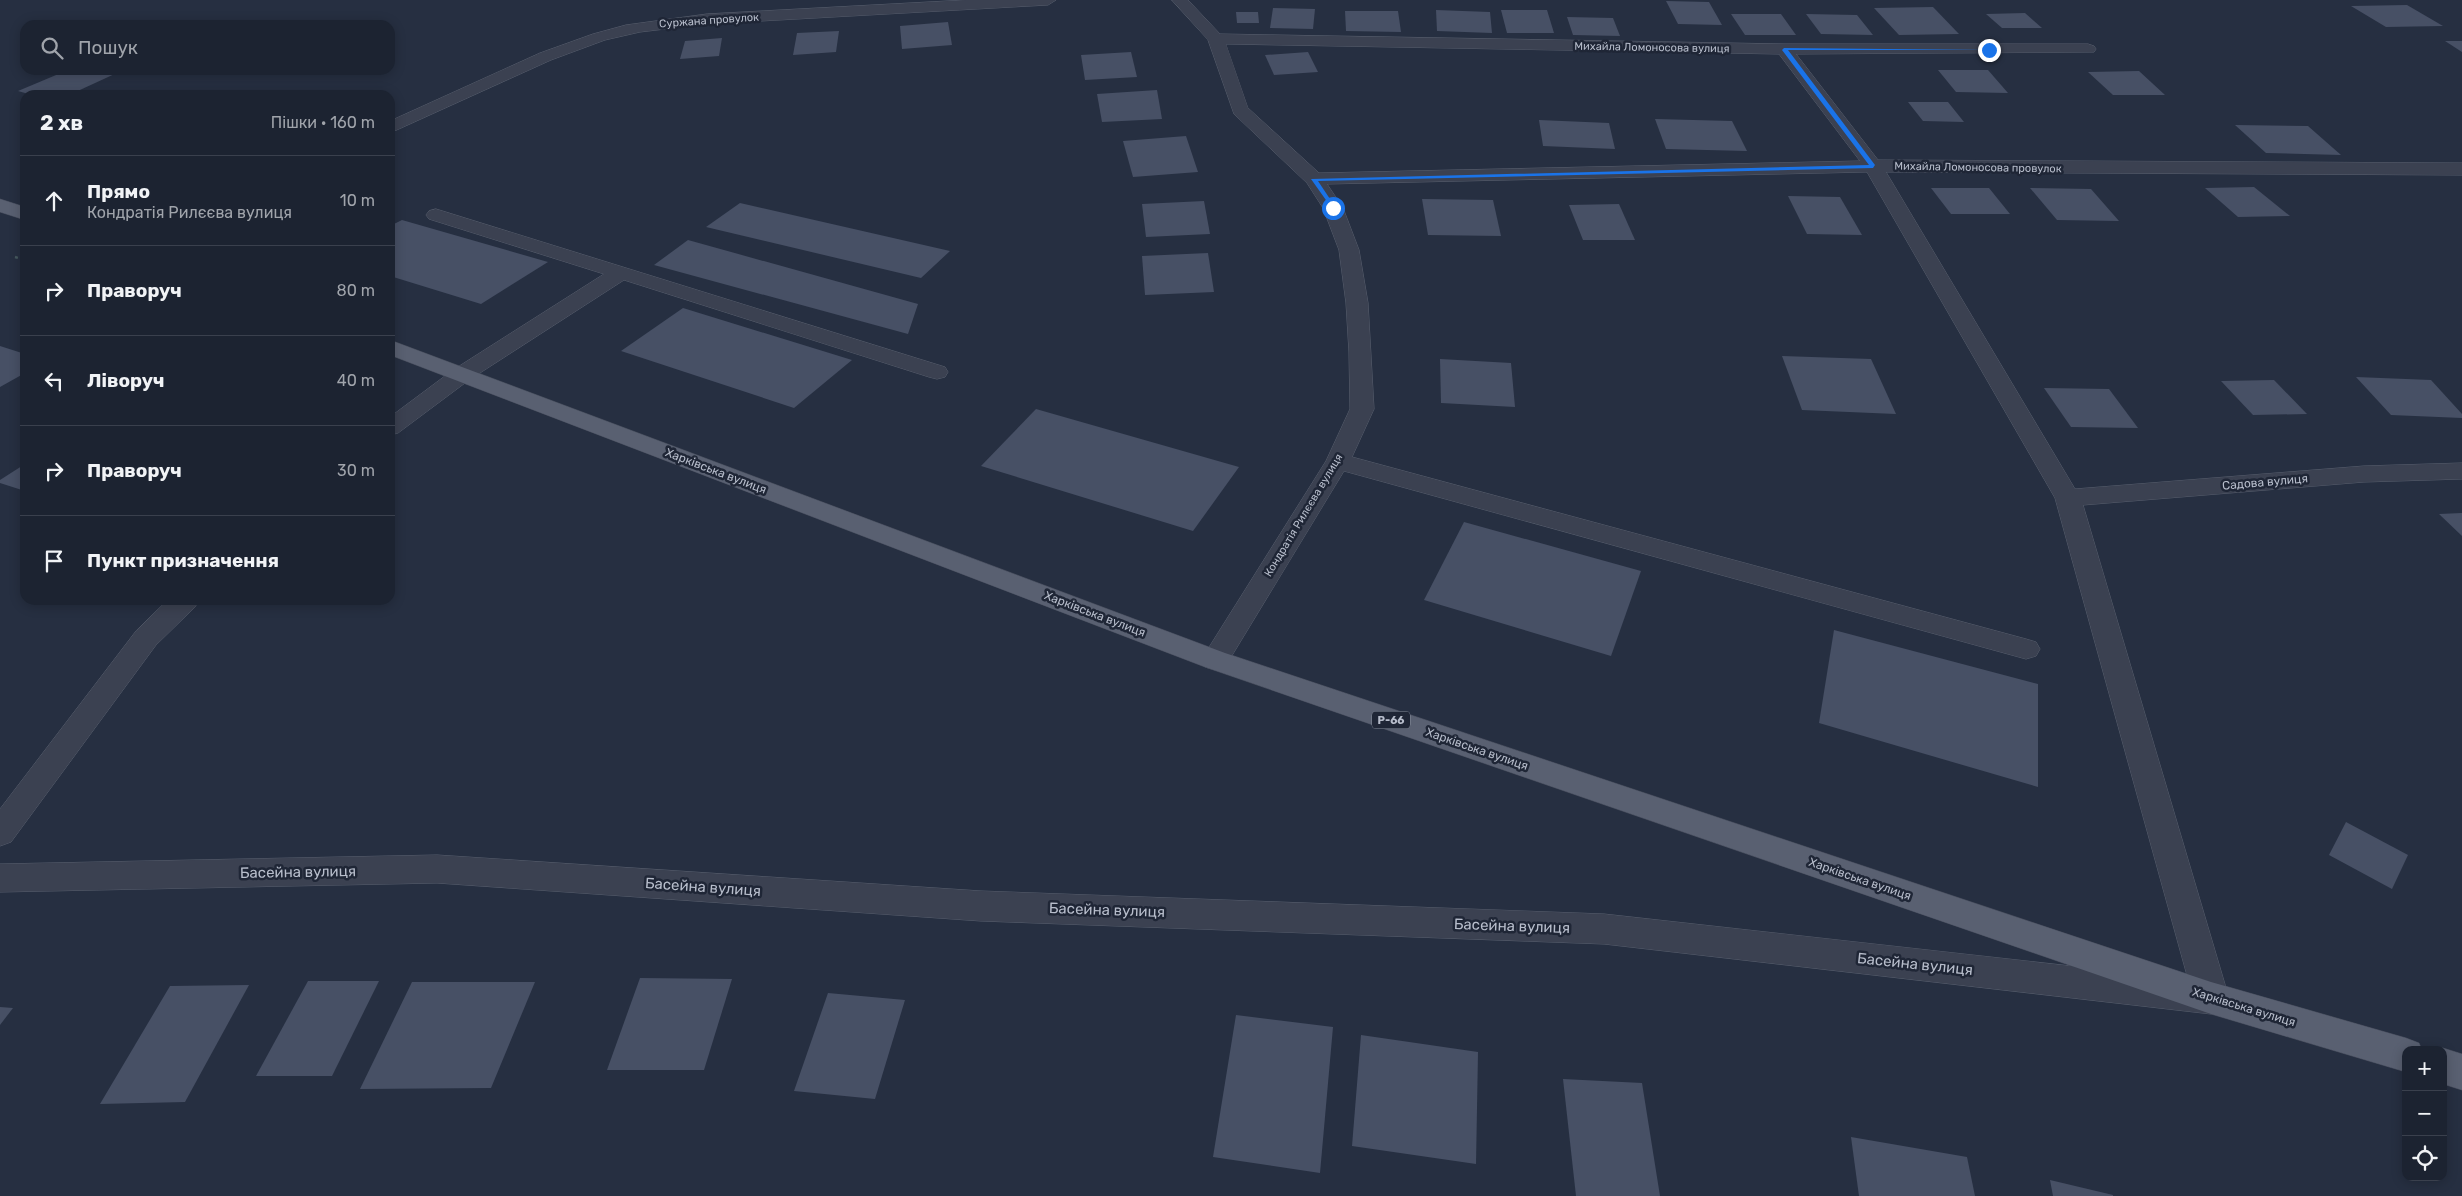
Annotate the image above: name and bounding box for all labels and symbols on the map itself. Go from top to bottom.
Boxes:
street label: Суржана провулок [659,11,759,30]
route end [1978,39,2001,62]
street label: Михайла Ломоносова вулиця [1574,40,1730,55]
street label: Михайла Ломоносова провулок [1894,160,2062,175]
route start [1322,197,1345,220]
street label: Харківська вулиця [663,445,769,497]
street label: Кондратія Рилєєва вулиця [1262,452,1345,579]
street label: Садова вулиця [2221,471,2309,493]
street label: Харківська вулиця [1042,588,1148,640]
road number: Р-66 [1372,712,1410,728]
street label: Харківська вулиця [1424,725,1530,773]
street label: Харківська вулиця [1807,855,1913,903]
street label: Басейна вулиця [240,862,356,882]
street label: Басейна вулиця [644,874,762,900]
street label: Басейна вулиця [1049,899,1165,921]
street label: Басейна вулиця [1454,915,1570,937]
street label: Басейна вулиця [1856,949,1974,979]
street label: Харківська вулиця [2191,985,2297,1029]

